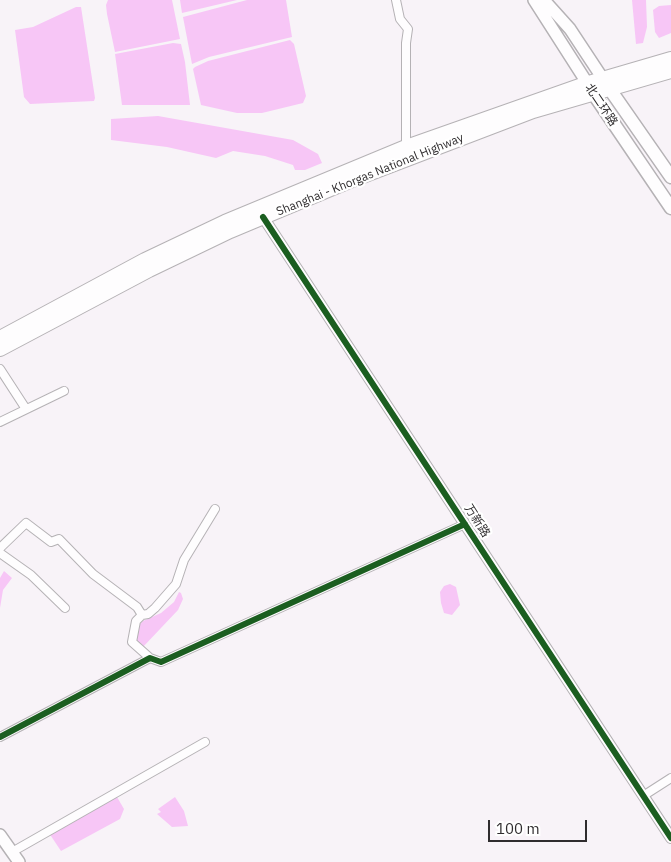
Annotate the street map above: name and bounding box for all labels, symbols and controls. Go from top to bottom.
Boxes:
street label: 北二环路 [582,81,620,129]
street label: Shanghai - Khorgas National Highway [274,131,466,219]
street label: 万新路 [461,502,493,540]
scale bar [491,810,590,842]
text: 100 m [496,819,540,838]

